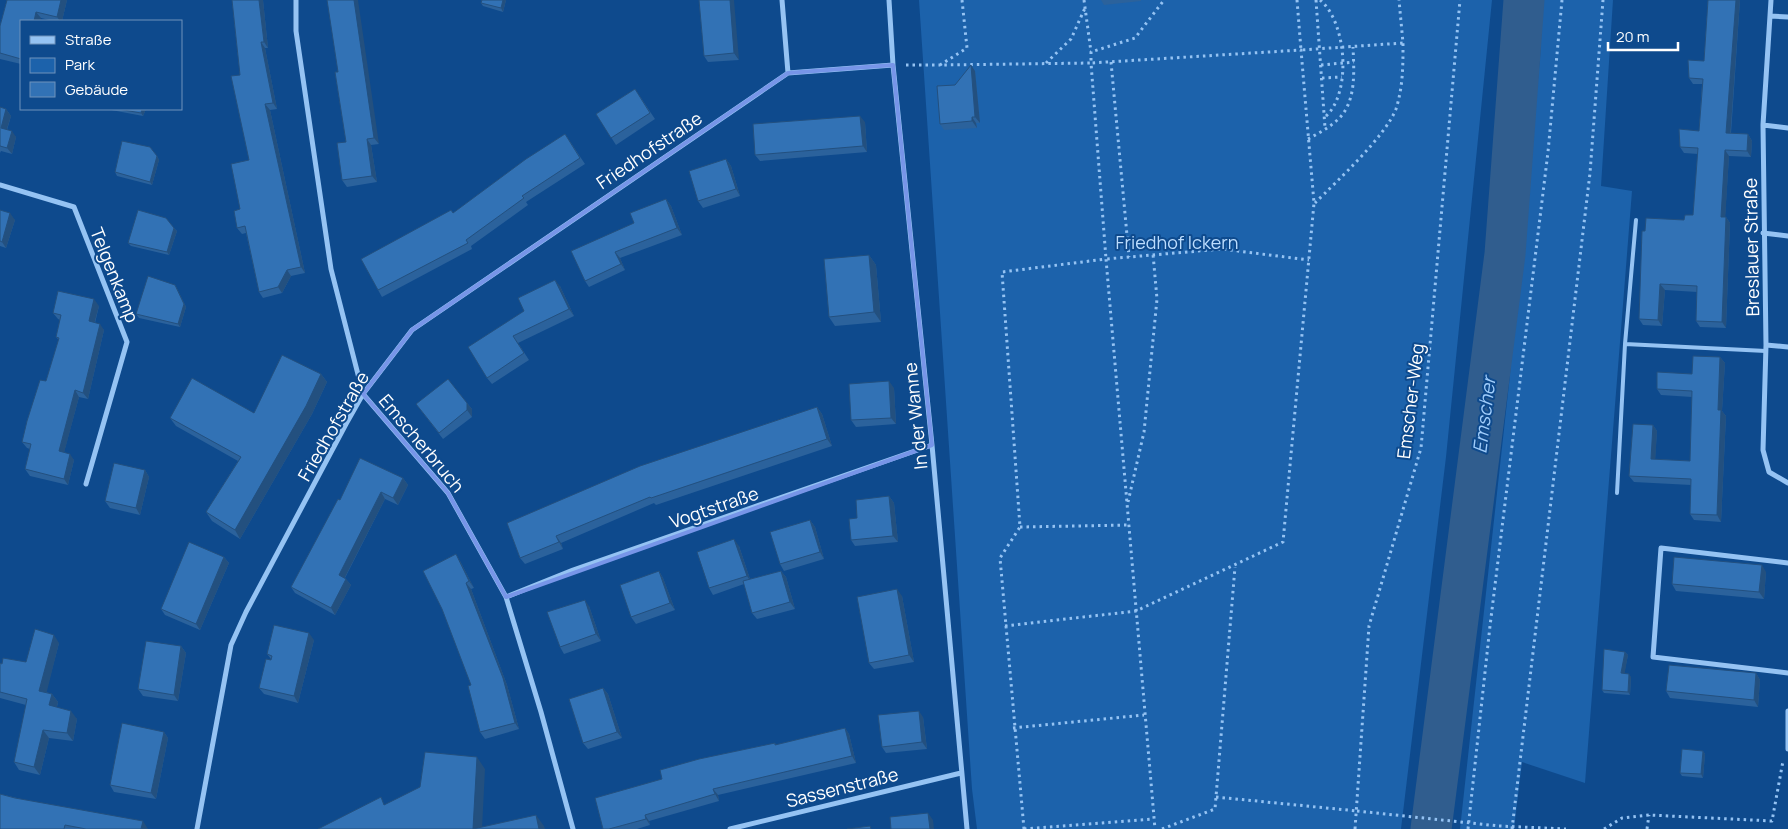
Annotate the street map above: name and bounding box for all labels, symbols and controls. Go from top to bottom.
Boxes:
legend [20,20,182,110]
scale bar [1608,20,1678,52]
text: 20 m [1616,26,1649,47]
text: Straße [65,29,112,50]
text: Park [65,54,95,75]
text: Gebäude [65,79,128,100]
street label: Friedhofstraße [591,106,707,194]
street label: Breslauer Straße [1738,178,1764,316]
street label: Telgenkamp [85,224,145,326]
park label: Friedhof Ickern [1116,230,1238,254]
street label: Emscher-Weg [1391,342,1429,460]
street label: In der Wanne [897,361,933,471]
street label: Friedhofstraße [292,367,374,485]
water label: Emscher [1466,373,1502,455]
street label: Emscherbruch [374,389,470,497]
street label: Vogtstraße [666,481,762,533]
street label: Sassenstraße [783,761,901,813]

